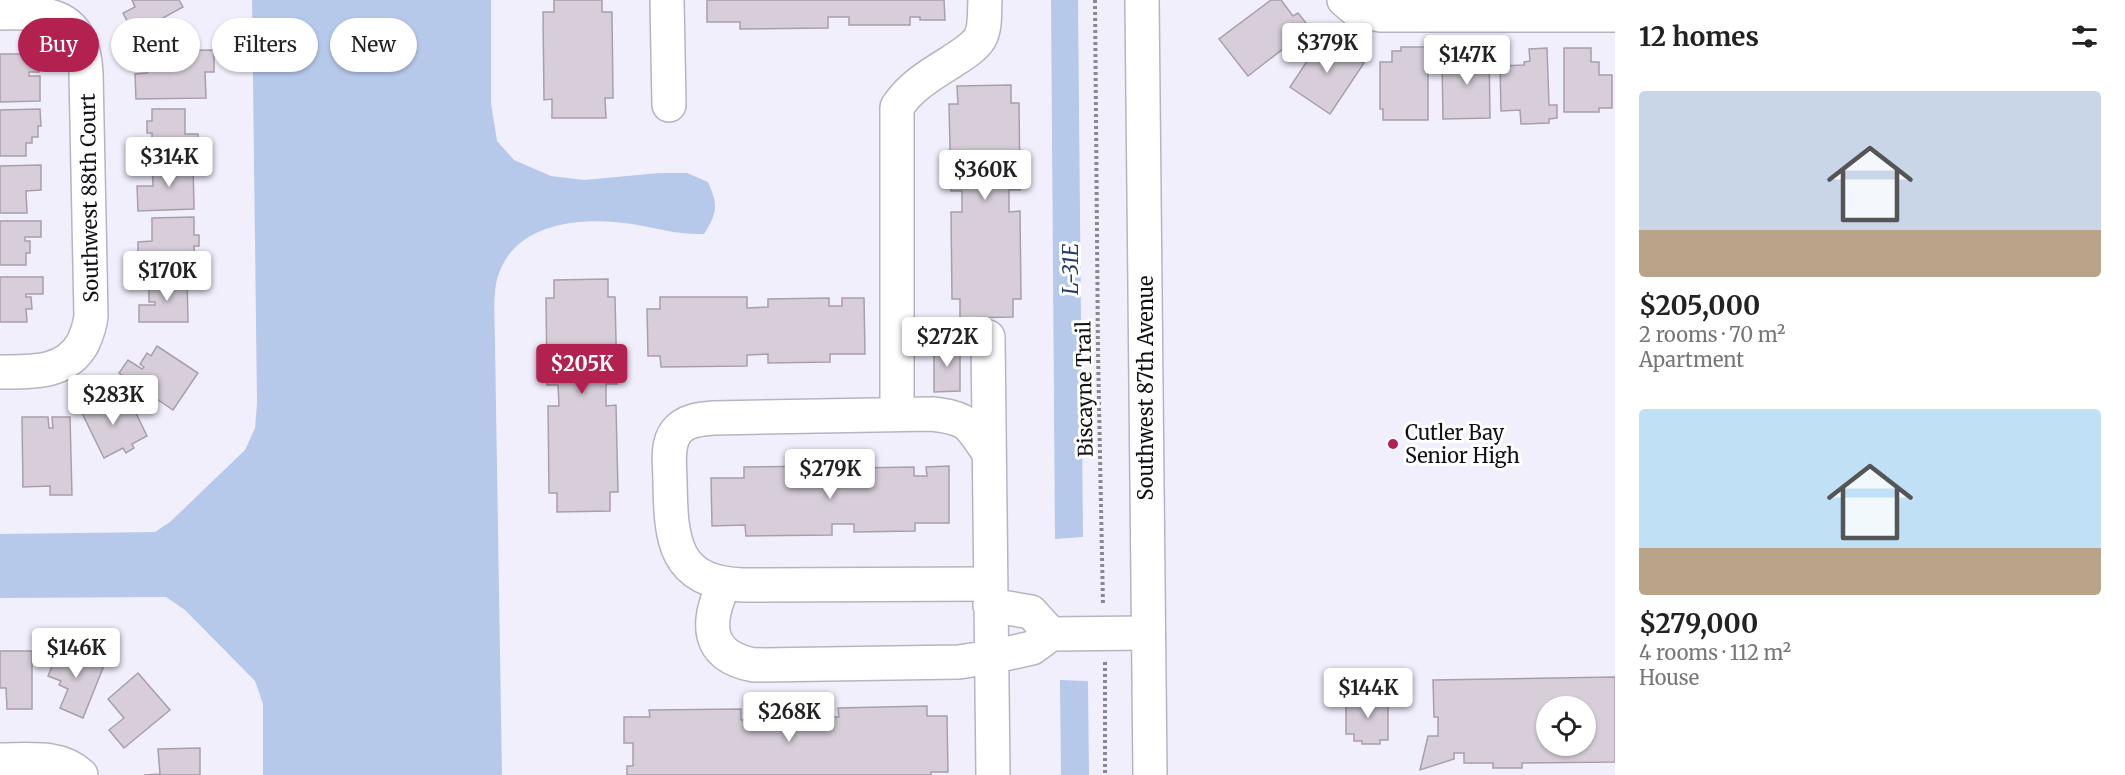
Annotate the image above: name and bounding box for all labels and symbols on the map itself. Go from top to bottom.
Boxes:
pin: $379K [1285,23,1369,74]
pin: $147K [1425,35,1509,86]
street label: Southwest 88th Court [75,93,103,303]
pin: $314K [127,137,211,188]
pin: $360K [943,150,1027,201]
water label: L-31E [1057,243,1084,295]
pin: $170K [125,251,209,302]
street label: Southwest 87th Avenue [1133,276,1158,500]
pin: $272K [905,317,989,368]
street label: Biscayne Trail [1070,321,1098,457]
pin: $205K [540,344,624,395]
pin: $283K [71,375,155,426]
place label: Cutler Bay Senior High [1405,420,1520,468]
marker: Cutler Bay Senior High [1386,437,1400,451]
pin: $279K [788,449,872,500]
pin: $146K [34,628,118,679]
pin: $144K [1326,668,1410,719]
pin: $268K [747,692,831,743]

